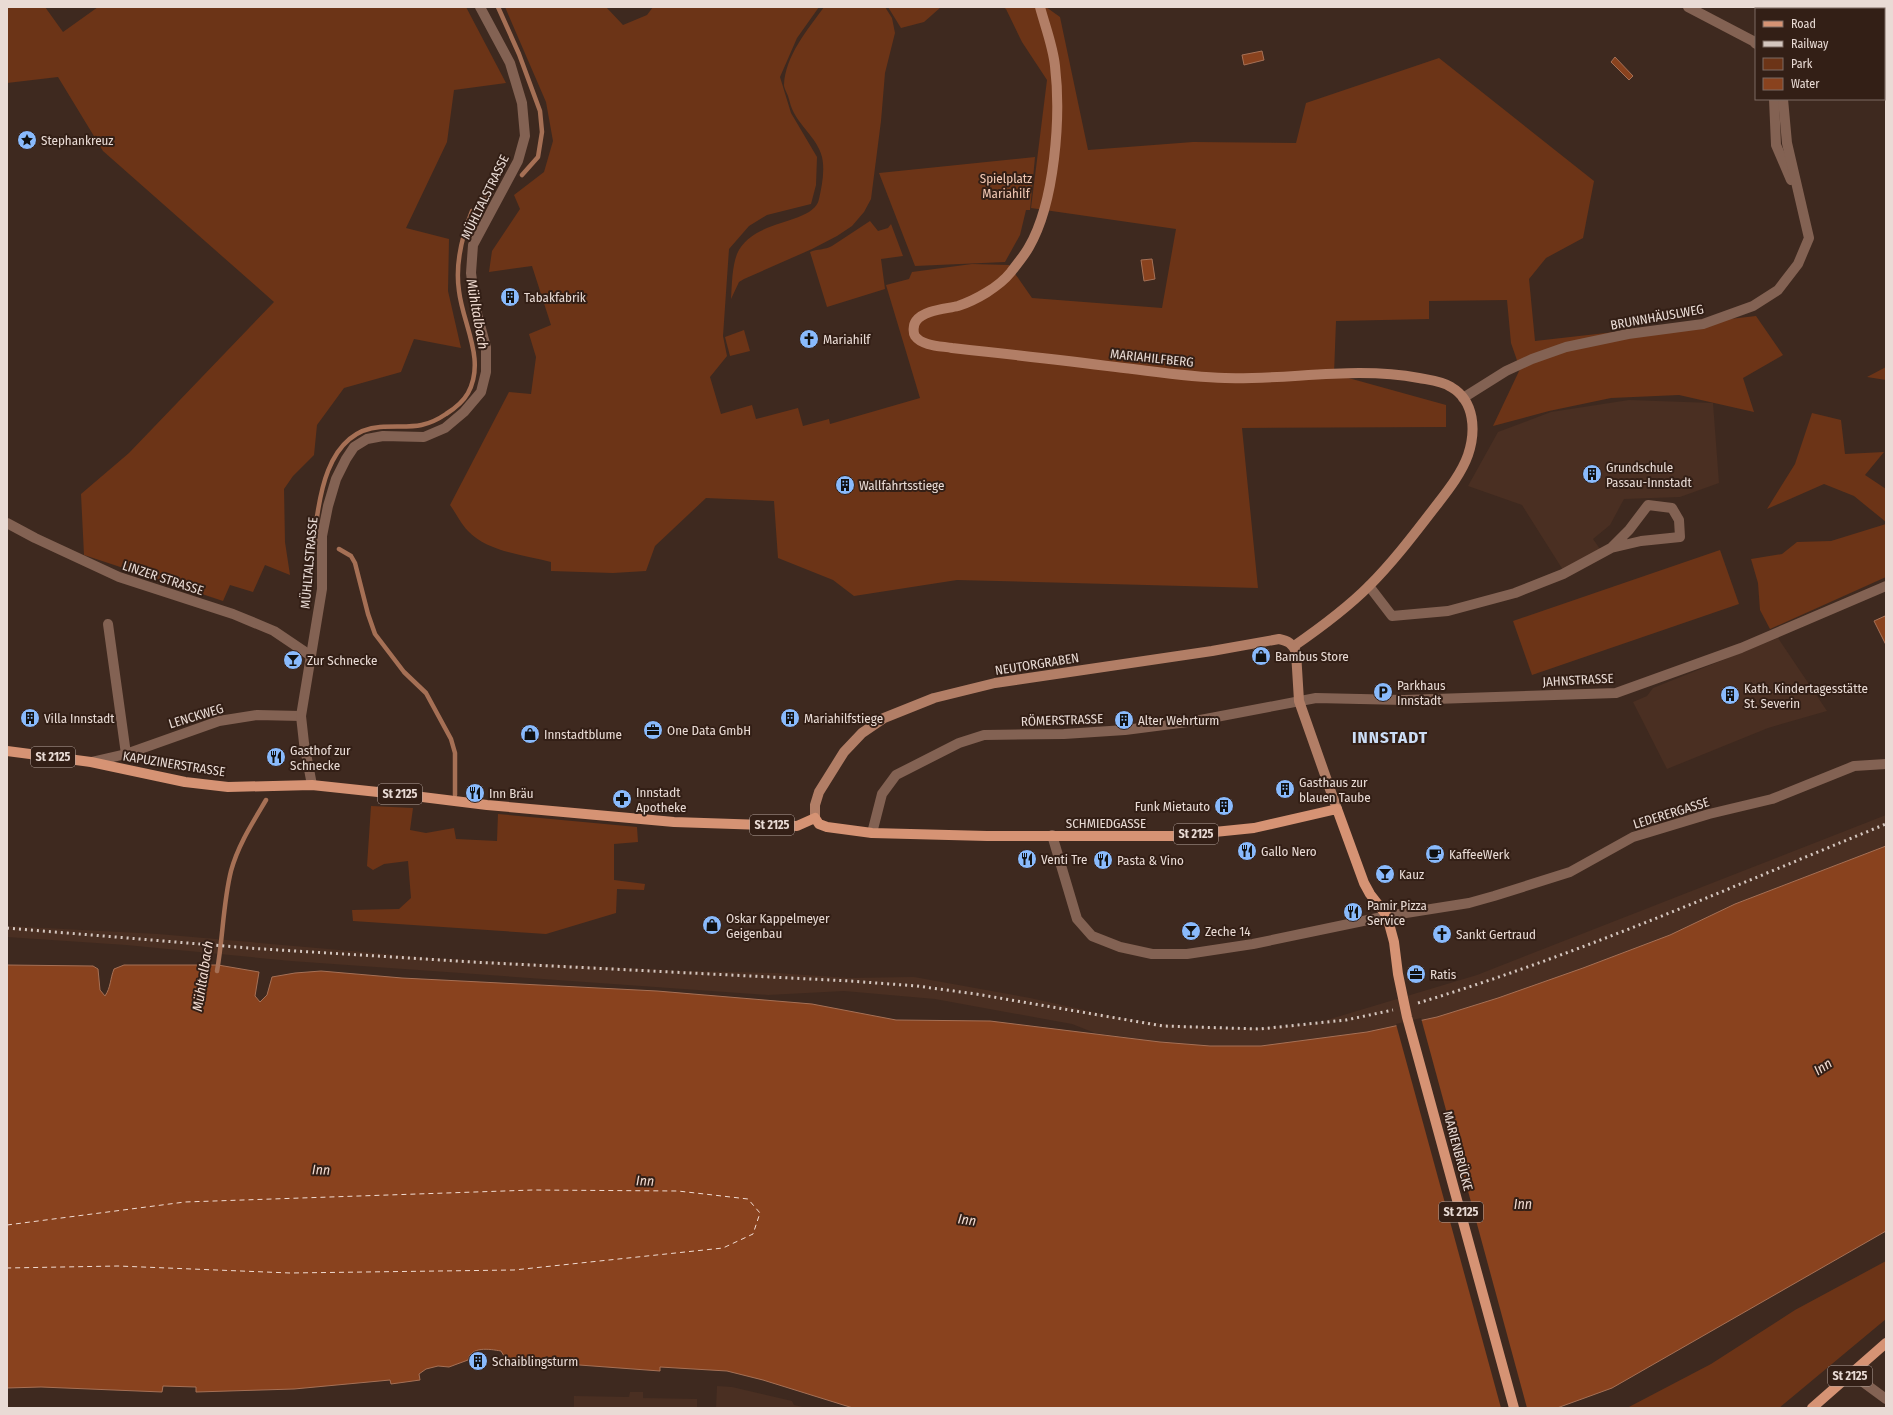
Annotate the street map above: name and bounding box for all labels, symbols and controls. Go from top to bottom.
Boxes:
legend [1755,8,1885,100]
text: Road [1791,17,1816,31]
text: Railway [1791,37,1829,51]
text: Park [1791,57,1813,71]
text: Water [1791,77,1820,91]
place icon: Stephankreuz [16,129,38,151]
place label: Stephankreuz [41,133,114,148]
street label: MÜHLTALSTRASSE [457,152,512,242]
park label: Spielplatz Mariahilf [980,171,1032,201]
water label: Mühltalbach [462,277,492,351]
building icon: Tabakfabrik [499,286,521,308]
place label: Tabakfabrik [524,290,587,305]
street label: BRUNNHÄUSLWEG [1609,301,1705,333]
church icon: Mariahilf [798,328,820,350]
place label: Mariahilf [823,332,871,347]
street label: MARIAHILFBERG [1110,346,1194,370]
place label: Grundschule Passau-Innstadt [1606,460,1692,490]
building icon: Grundschule Passau-Innstadt [1581,463,1603,485]
building icon: Wallfahrtsstiege [834,474,856,496]
place label: Wallfahrtsstiege [859,478,944,493]
street label: MÜHLTALSTRASSE [297,516,320,610]
street label: LINZER STRASSE [121,558,205,598]
shop icon: Bambus Store [1250,645,1272,667]
bar icon: Zur Schnecke [282,649,304,671]
place label: Bambus Store [1275,649,1349,664]
street label: NEUTORGRABEN [994,650,1080,678]
place label: Zur Schnecke [307,653,377,668]
street label: JAHNSTRASSE [1542,671,1614,689]
place label: Parkhaus Innstadt [1397,678,1446,708]
parking icon: Parkhaus Innstadt [1372,681,1394,703]
place label: Kath. Kindertagesstätte St. Severin [1744,681,1868,711]
building icon: Kath. Kindertagesstätte St. Severin [1719,684,1741,706]
street label: LENCKWEG [167,701,225,731]
building icon: Villa Innstadt [19,707,41,729]
building icon: Mariahilfstiege [779,707,801,729]
building icon: Alter Wehrturm [1113,709,1135,731]
street label: RÖMERSTRASSE [1021,710,1103,729]
place label: Villa Innstadt [44,711,115,726]
place label: Mariahilfstiege [804,711,883,726]
place label: Alter Wehrturm [1138,713,1219,728]
office icon: One Data GmbH [642,719,664,741]
shop icon: Innstadtblume [519,723,541,745]
place label: One Data GmbH [667,723,751,738]
place label: Innstadtblume [544,727,622,742]
district label: INNSTADT [1352,727,1428,748]
place label: Gasthof zur Schnecke [290,743,351,773]
restaurant icon: Gasthof zur Schnecke [265,746,287,768]
road number: St 2125 [31,747,75,767]
street label: KAPUZINERSTRASSE [122,748,226,780]
place label: Gasthaus zur blauen Taube [1299,775,1371,805]
building icon: Gasthaus zur blauen Taube [1274,778,1296,800]
restaurant icon: Inn Bräu [464,782,486,804]
road number: St 2125 [378,784,422,804]
place label: Innstadt Apotheke [636,785,686,815]
place label: Inn Bräu [489,786,534,801]
pharmacy icon: Innstadt Apotheke [611,788,633,810]
street label: LEDERERGASSE [1631,794,1711,832]
building icon: Funk Mietauto [1213,795,1235,817]
place label: Funk Mietauto [1135,799,1210,814]
road number: St 2125 [750,815,794,835]
street label: SCHMIEDGASSE [1066,816,1146,831]
road number: St 2125 [1174,824,1218,844]
restaurant icon: Gallo Nero [1236,840,1258,862]
cafe icon: KaffeeWerk [1424,843,1446,865]
place label: Gallo Nero [1261,844,1317,859]
place label: KaffeeWerk [1449,847,1510,862]
restaurant icon: Venti Tre [1016,848,1038,870]
restaurant icon: Pasta & Vino [1092,849,1114,871]
place label: Venti Tre [1041,852,1087,867]
place label: Pasta & Vino [1117,853,1184,868]
bar icon: Kauz [1374,863,1396,885]
place label: Kauz [1399,867,1424,882]
place label: Pamir Pizza Service [1367,898,1427,928]
restaurant icon: Pamir Pizza Service [1342,901,1364,923]
place label: Oskar Kappelmeyer Geigenbau [726,911,830,941]
shop icon: Oskar Kappelmeyer Geigenbau [701,914,723,936]
bar icon: Zeche 14 [1180,920,1202,942]
church icon: Sankt Gertraud [1431,923,1453,945]
place label: Zeche 14 [1205,924,1251,939]
place label: Sankt Gertraud [1456,927,1536,942]
water label: Mühltalbach [189,939,217,1013]
office icon: Ratis [1405,963,1427,985]
place label: Ratis [1430,967,1457,982]
water label: Inn [1811,1055,1835,1079]
street label: MARIENBRÜCKE [1440,1109,1477,1192]
water label: Inn [312,1161,330,1179]
water label: Inn [636,1172,654,1190]
water label: Inn [1514,1196,1532,1213]
road number: St 2125 [1439,1202,1483,1222]
water label: Inn [957,1210,977,1230]
building icon: Schaiblingsturm [467,1350,489,1372]
place label: Schaiblingsturm [492,1354,578,1369]
road number: St 2125 [1828,1366,1872,1386]

